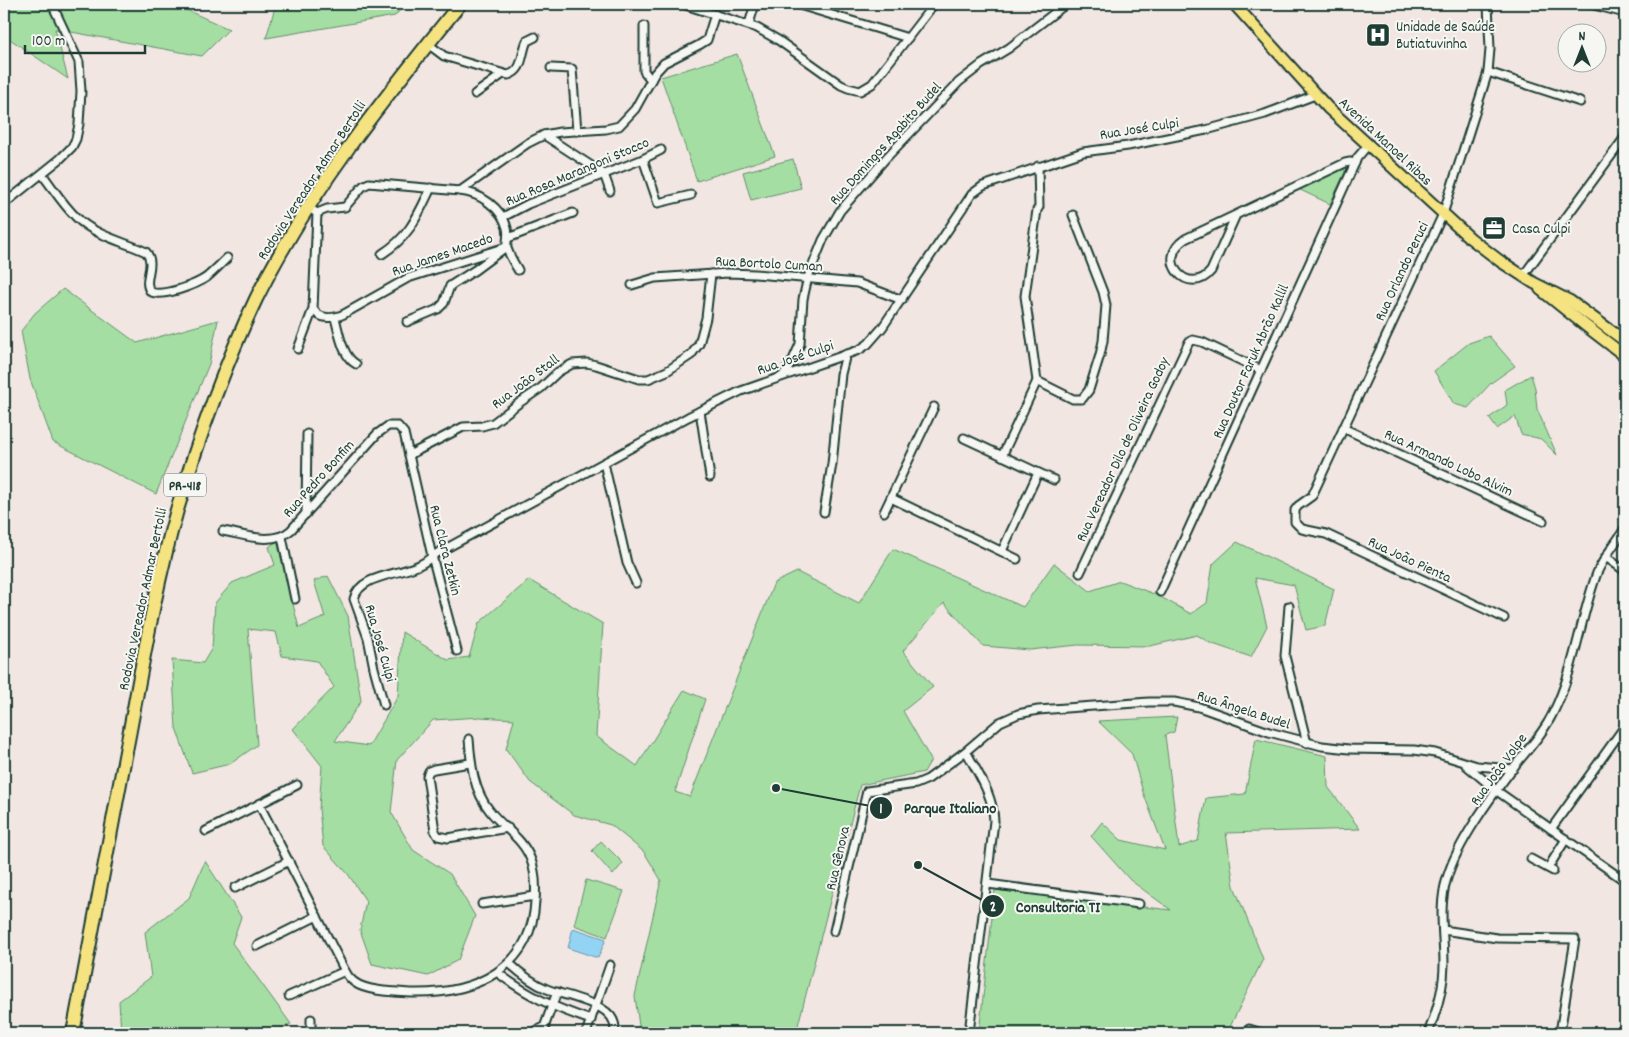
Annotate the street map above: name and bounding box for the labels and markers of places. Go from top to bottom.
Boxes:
place label: Unidade de Saúde Butiatuvinha [1396,17,1495,56]
hospital icon: Unidade de Saúde Butiatuvinha [1365,22,1391,48]
office icon: Casa Culpi [1481,215,1507,241]
place label: Casa Culpi [1512,219,1571,241]
callout: Parque Italiano [869,792,1006,823]
callout: Consultoria TI [981,891,1110,922]

